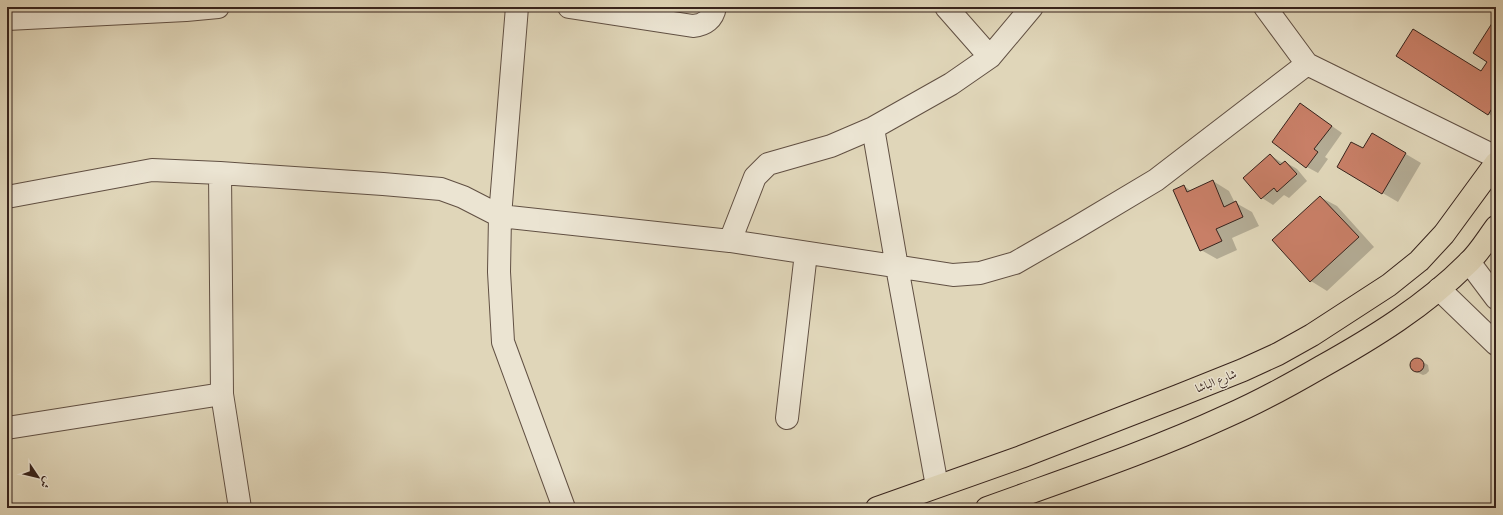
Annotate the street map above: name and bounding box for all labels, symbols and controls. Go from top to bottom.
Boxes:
street label: شارع الباشا [1193,366,1240,399]
north arrow [18,457,58,497]
text: ش [36,474,54,491]

